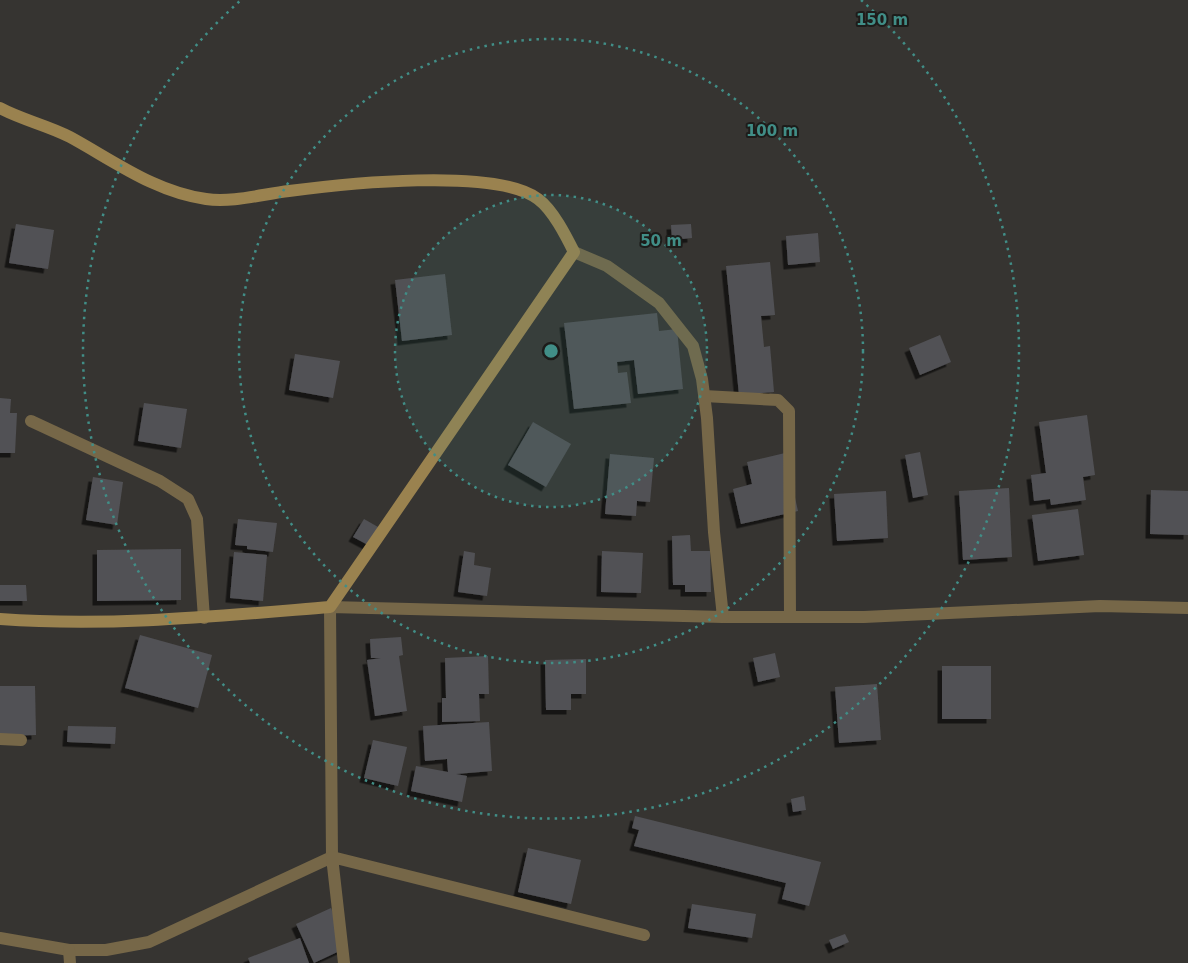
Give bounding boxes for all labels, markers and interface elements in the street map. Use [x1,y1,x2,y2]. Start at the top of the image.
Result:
text: 150 m [856,11,908,29]
text: 100 m [746,122,798,140]
text: 50 m [640,232,682,250]
centre of rings [542,342,560,360]

